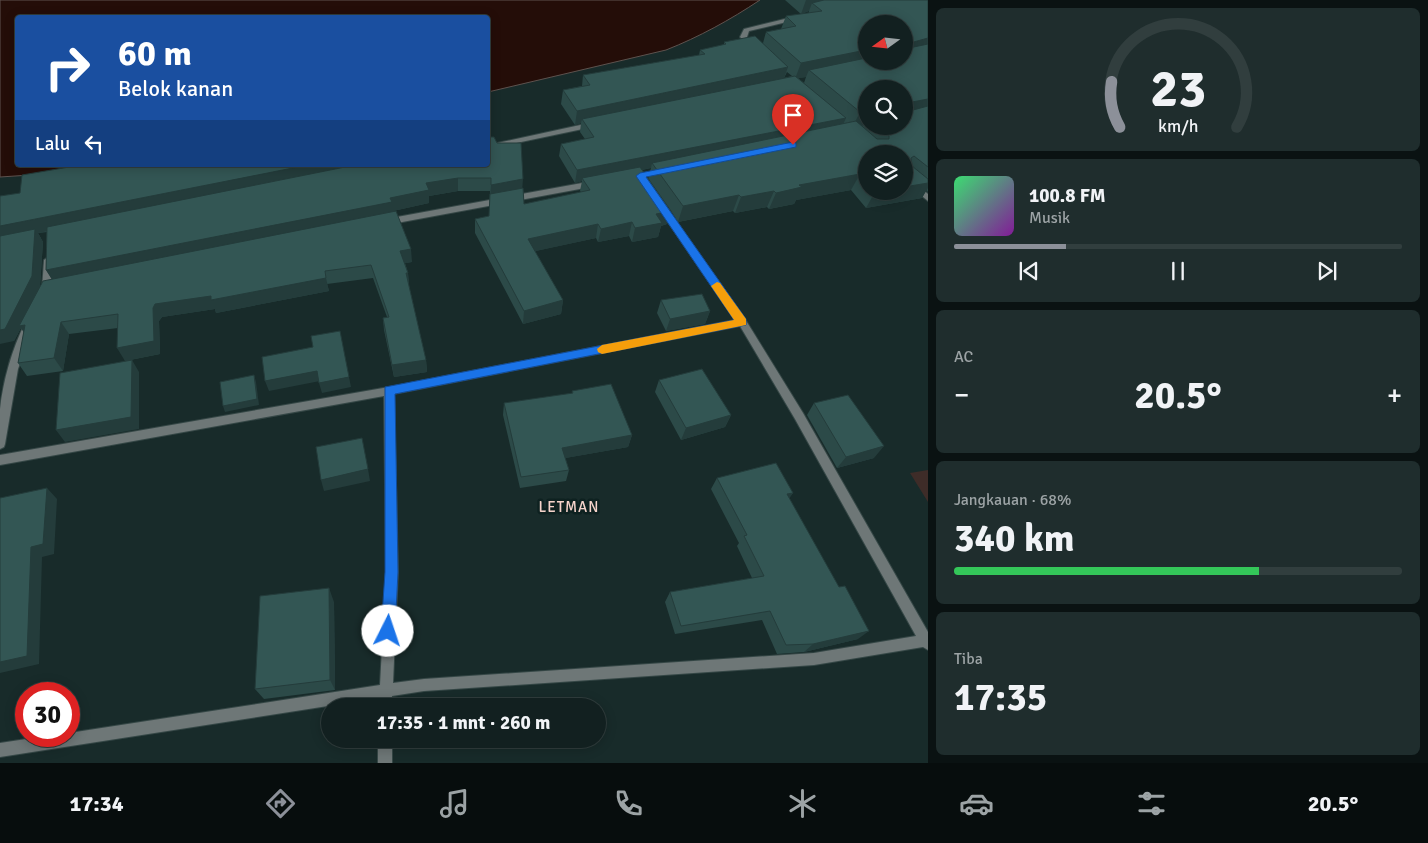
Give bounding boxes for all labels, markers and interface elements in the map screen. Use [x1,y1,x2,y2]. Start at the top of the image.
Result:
north arrow [858,15,912,70]
map controls [858,15,913,200]
text: 60 m [118,32,192,75]
icon: right [35,35,100,100]
text: 23 [1150,57,1206,121]
text: Belok kanan [118,75,233,102]
button: search [858,80,913,135]
pin [772,94,814,145]
icon: arrive [779,101,807,129]
text: km/h [1158,115,1198,137]
icon: left [80,130,108,158]
text: Lalu [35,132,70,156]
button: layers [858,145,913,200]
text: 100.8 FM [1029,184,1106,208]
text: Musik [1029,208,1070,228]
icon: previous [1015,257,1043,285]
icon: pause [1164,257,1192,285]
icon: next [1313,257,1341,285]
text: AC [954,347,973,367]
text: 20.5° [1134,372,1222,419]
text: − [954,378,969,412]
text: + [1387,378,1402,412]
text: Jangkauan · 68% [954,490,1071,510]
district label: LETMAN [539,498,599,516]
text: 340 km [954,515,1075,562]
position arrow [361,604,413,656]
text: Tiba [954,649,983,669]
text: 17:35 [954,674,1047,721]
speed limit sign: 30 [15,682,80,747]
text: 17:35 · 1 mnt · 260 m [377,711,550,735]
icon: directions [263,786,298,821]
icon: music [437,786,472,821]
icon: phone [611,786,646,821]
icon: climate [785,786,820,821]
icon: car [959,786,994,821]
icon: filters [1134,786,1169,821]
text: 17:34 [70,790,124,817]
text: 20.5° [1308,790,1358,817]

